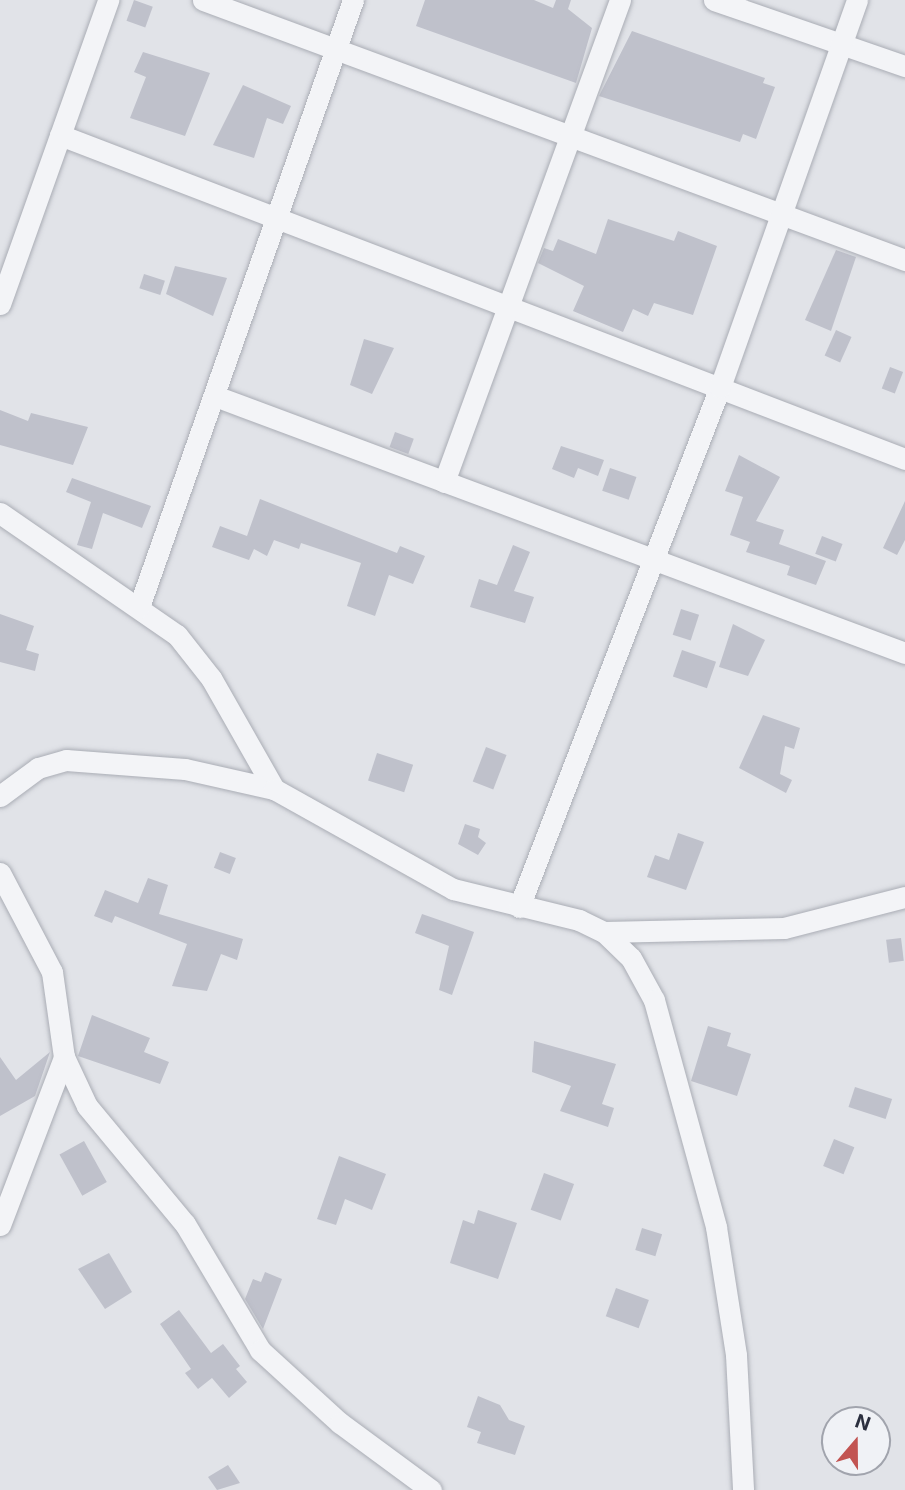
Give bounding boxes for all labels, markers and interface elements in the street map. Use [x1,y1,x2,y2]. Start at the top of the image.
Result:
north arrow [821,1406,891,1476]
text: N [852,1409,873,1436]

